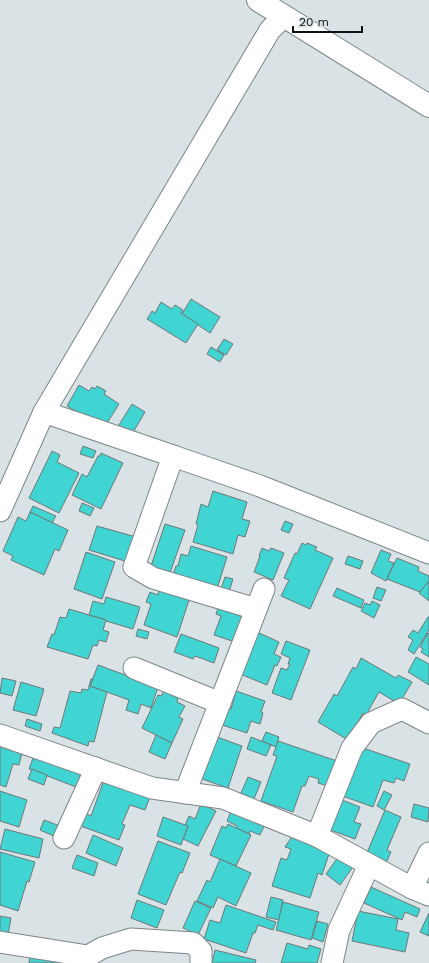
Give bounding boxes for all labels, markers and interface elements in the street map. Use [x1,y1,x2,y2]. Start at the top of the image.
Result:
scale bar [293,8,362,34]
text: 20 m [299,15,329,29]

